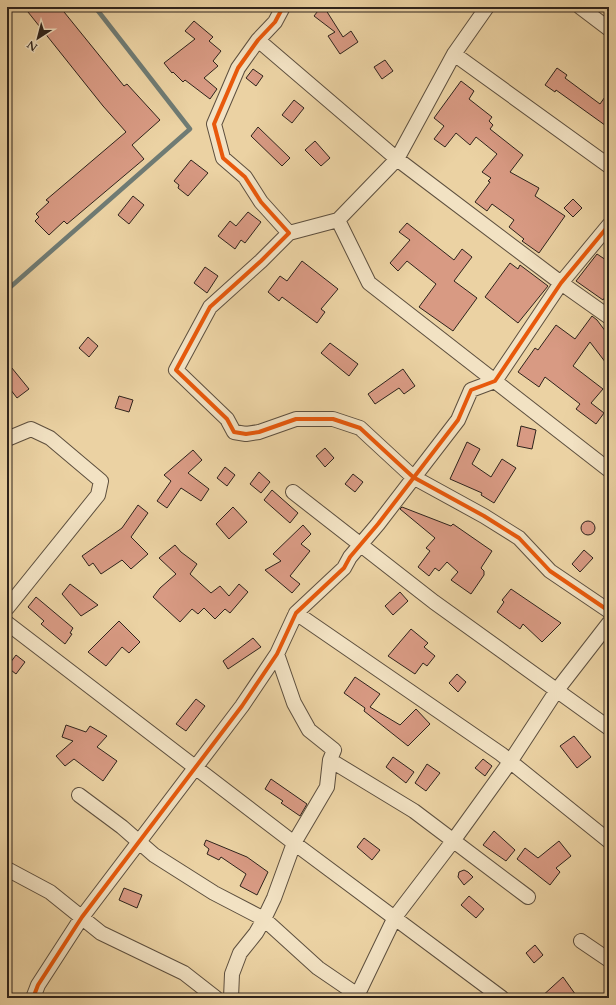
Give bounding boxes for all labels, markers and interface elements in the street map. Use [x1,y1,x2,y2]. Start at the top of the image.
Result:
north arrow [18,18,58,58]
text: N [24,37,41,55]

